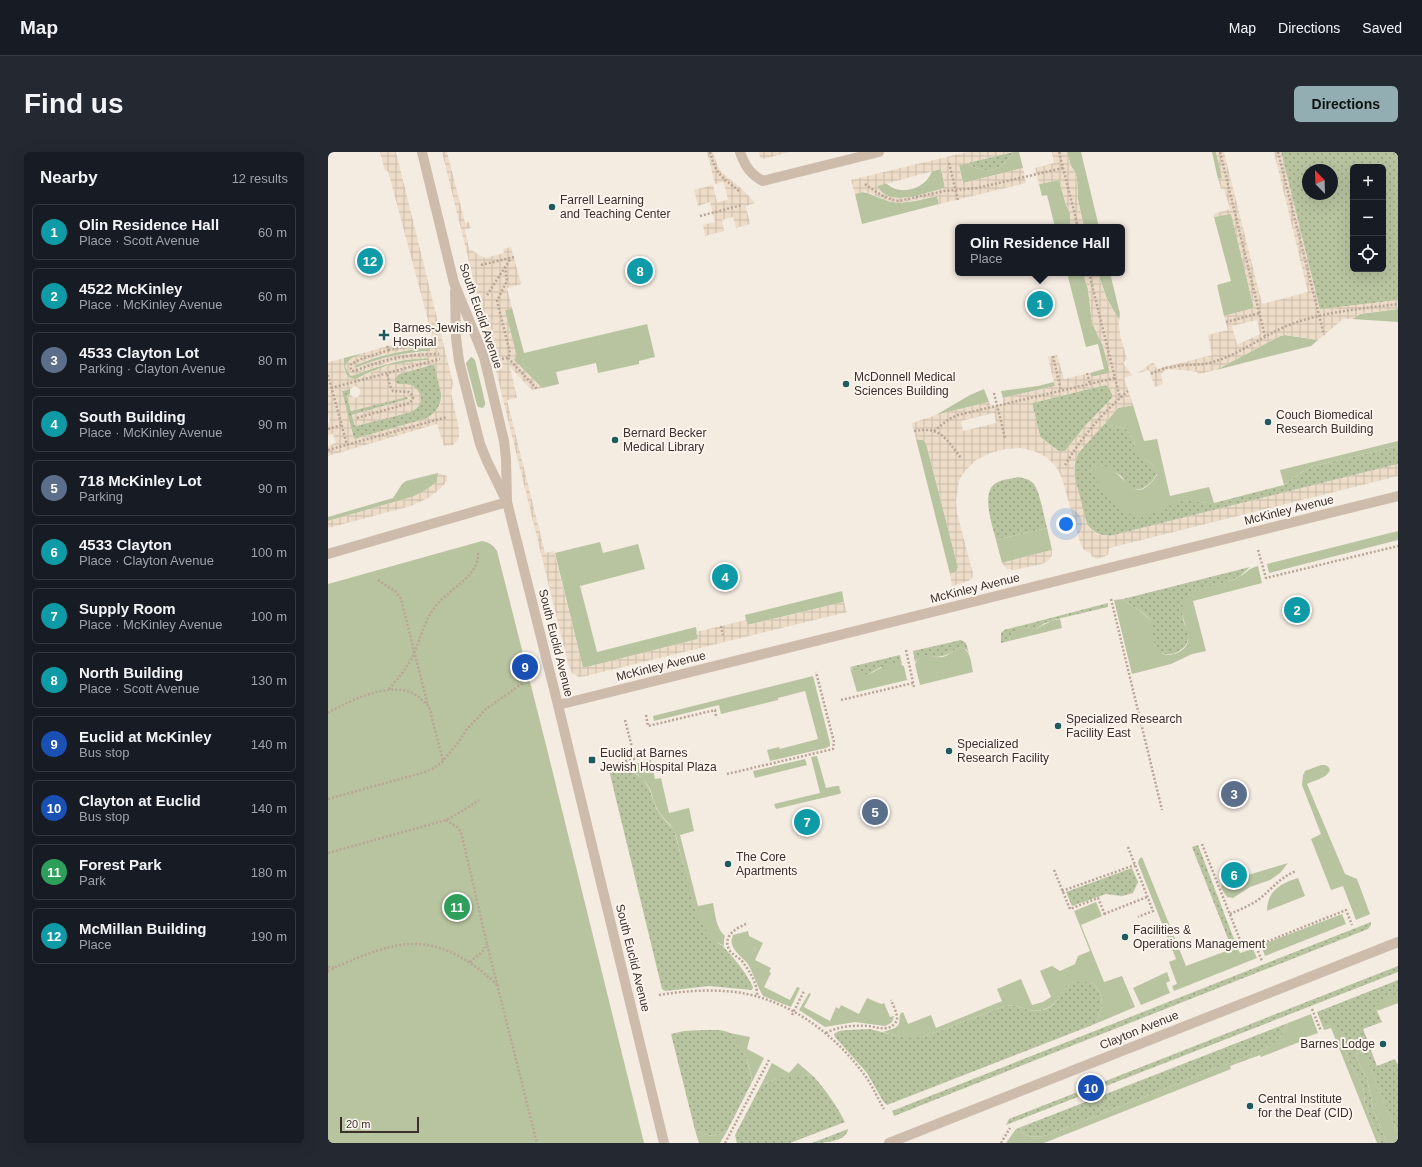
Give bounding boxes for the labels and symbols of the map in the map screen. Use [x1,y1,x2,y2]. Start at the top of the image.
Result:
north arrow [1302,164,1338,200]
place label: Farrell Learning and Teaching Center [560,193,671,221]
marker: Farrell Learning and Teaching Center [547,202,557,212]
pin: 12 [357,246,383,276]
pin: 8 [627,256,653,286]
street label: South Euclid Avenue [456,261,506,371]
pin: 1 [1027,289,1053,319]
place label: Barnes-Jewish Hospital [393,321,472,349]
marker: Barnes-Jewish Hospital [378,329,390,341]
place label: McDonnell Medical Sciences Building [854,370,955,398]
marker: McDonnell Medical Sciences Building [841,379,851,389]
place label: Couch Biomedical Research Building [1276,408,1373,436]
marker: Couch Biomedical Research Building [1263,417,1273,427]
place label: Bernard Becker Medical Library [623,426,706,454]
marker: Bernard Becker Medical Library [610,435,620,445]
street label: McKinley Avenue [1243,492,1336,528]
your location [1056,514,1076,534]
pin: 4 [712,562,738,592]
street label: McKinley Avenue [929,570,1022,606]
street label: South Euclid Avenue [536,588,576,699]
pin: 2 [1284,595,1310,625]
street label: McKinley Avenue [615,648,708,684]
pin: 9 [512,652,538,682]
place label: Specialized Research Facility East [1066,712,1182,740]
marker: Specialized Research Facility East [1053,721,1063,731]
place label: Specialized Research Facility [957,737,1049,765]
place label: Euclid at Barnes Jewish Hospital Plaza [600,746,717,774]
marker: Specialized Research Facility [944,746,954,756]
marker: Euclid at Barnes Jewish Hospital Plaza [587,755,597,765]
pin: 3 [1221,779,1247,809]
pin: 5 [862,797,888,827]
pin: 7 [794,807,820,837]
place label: The Core Apartments [736,850,797,878]
marker: The Core Apartments [723,859,733,869]
pin: 6 [1221,860,1247,890]
pin: 11 [444,892,470,922]
street label: South Euclid Avenue [613,903,653,1014]
place label: Facilities & Operations Management [1133,923,1266,951]
marker: Facilities & Operations Management [1120,932,1130,942]
street label: Clayton Avenue [1098,1008,1181,1052]
place label: Barnes Lodge [1300,1037,1375,1051]
marker: Barnes Lodge [1378,1039,1388,1049]
pin: 10 [1078,1073,1104,1103]
place label: Central Institute for the Deaf (CID) [1258,1092,1353,1120]
marker: Central Institute for the Deaf (CID) [1245,1101,1255,1111]
scale bar [340,1115,419,1134]

